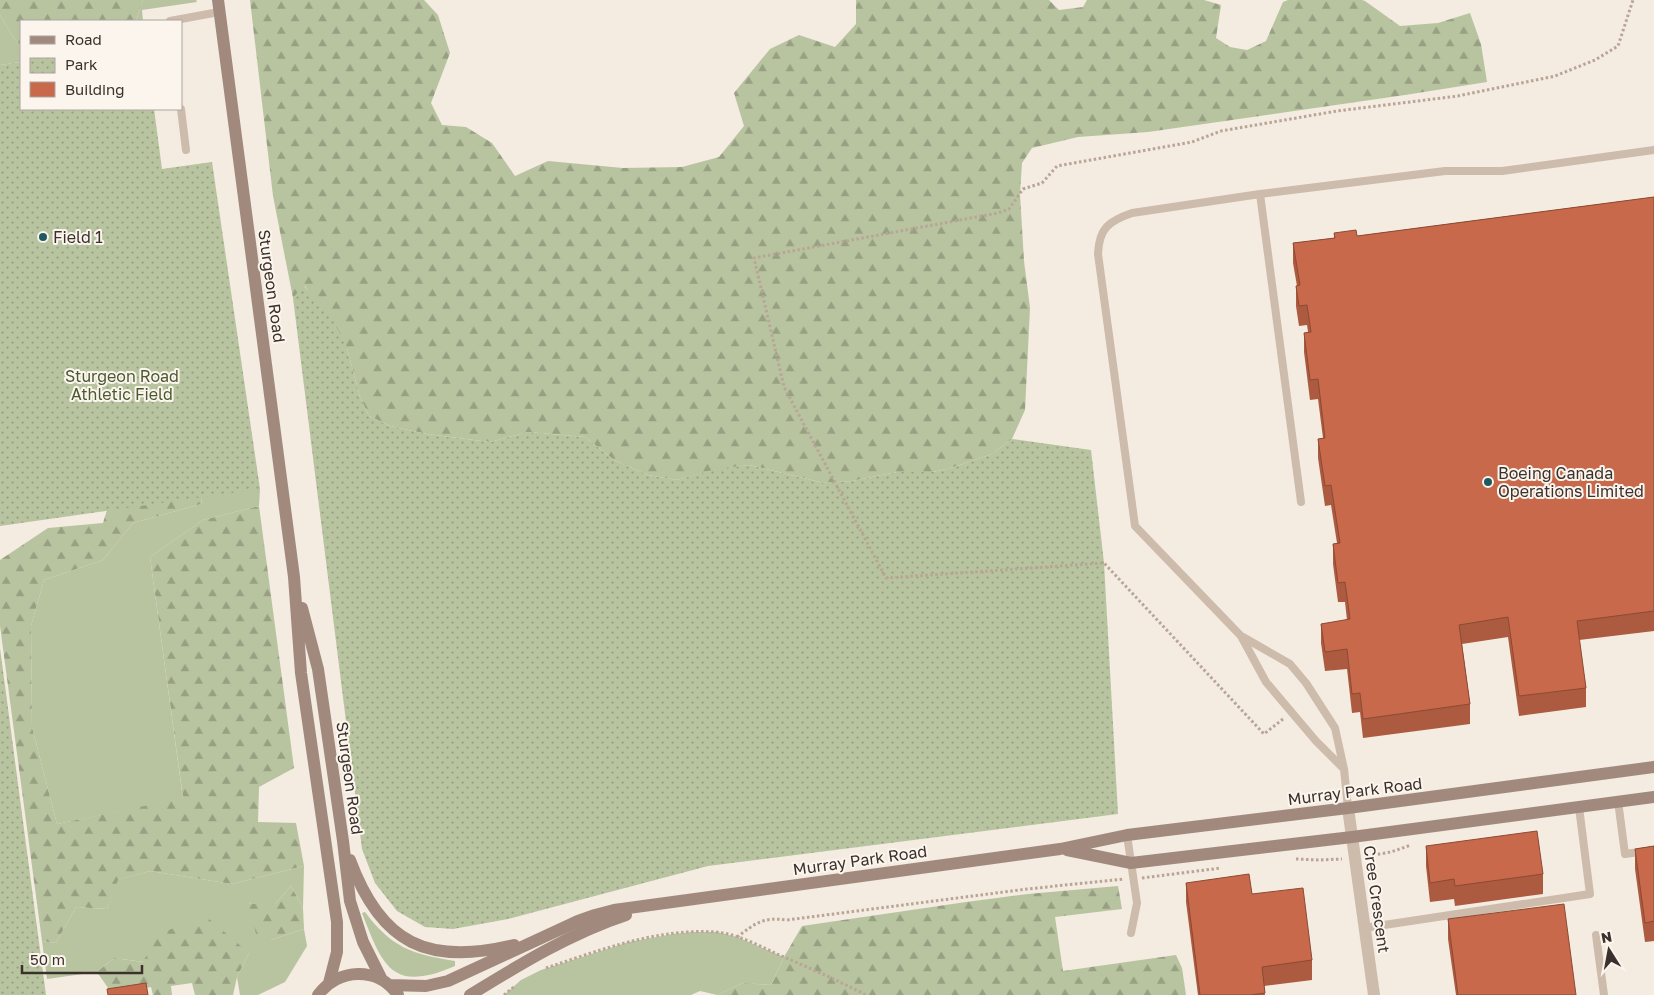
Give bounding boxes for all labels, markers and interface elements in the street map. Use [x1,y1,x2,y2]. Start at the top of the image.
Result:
legend [20,20,182,110]
text: Road [65,30,102,48]
text: Park [65,55,98,73]
text: Building [65,80,125,98]
place label: Field 1 [53,227,103,247]
street label: Sturgeon Road [254,228,290,344]
marker: Field 1 [37,231,49,243]
park label: Sturgeon Road Athletic Field [65,366,179,404]
place label: Boeing Canada Operations Limited [1498,463,1644,501]
marker: Boeing Canada Operations Limited [1482,476,1494,488]
street label: Sturgeon Road [332,720,368,836]
street label: Murray Park Road [1287,773,1423,809]
street label: Murray Park Road [792,841,928,879]
street label: Cree Crescent [1360,844,1394,954]
north arrow [1584,925,1634,975]
text: N [1600,927,1613,946]
scale bar [22,942,142,974]
text: 50 m [30,950,65,968]

